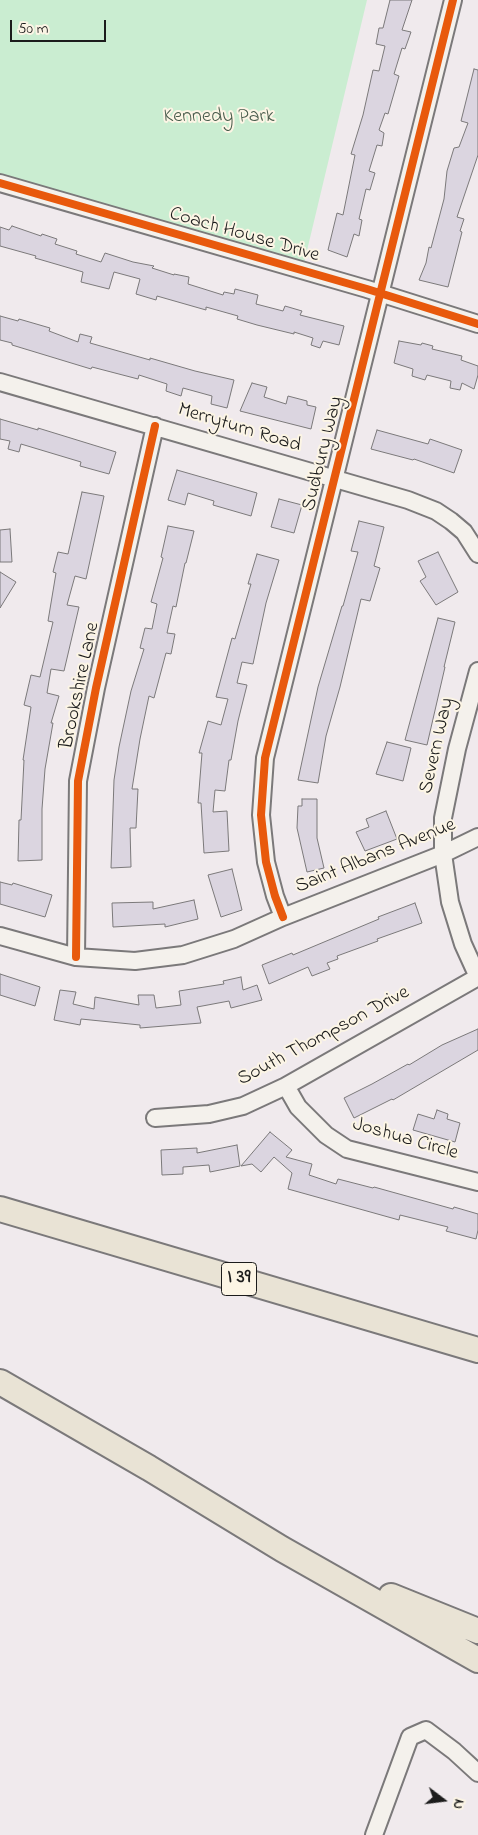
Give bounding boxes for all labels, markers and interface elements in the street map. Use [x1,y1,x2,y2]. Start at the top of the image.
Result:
scale bar [12,10,109,42]
text: 50 m [18,18,48,40]
park label: Kennedy Park [164,106,274,130]
street label: Coach House Drive [166,203,322,269]
street label: Sudbury Way [298,394,350,514]
street label: Merryturn Road [175,399,303,459]
street label: Brookshire Lane [56,620,106,752]
street label: Severn Way [415,696,461,796]
street label: Saint Albans Avenue [292,814,460,900]
street label: South Thompson Drive [234,982,414,1092]
street label: Joshua Circle [349,1113,461,1167]
road number: I 39 [222,1262,256,1296]
north arrow [418,1775,468,1825]
text: N [447,1797,469,1811]

